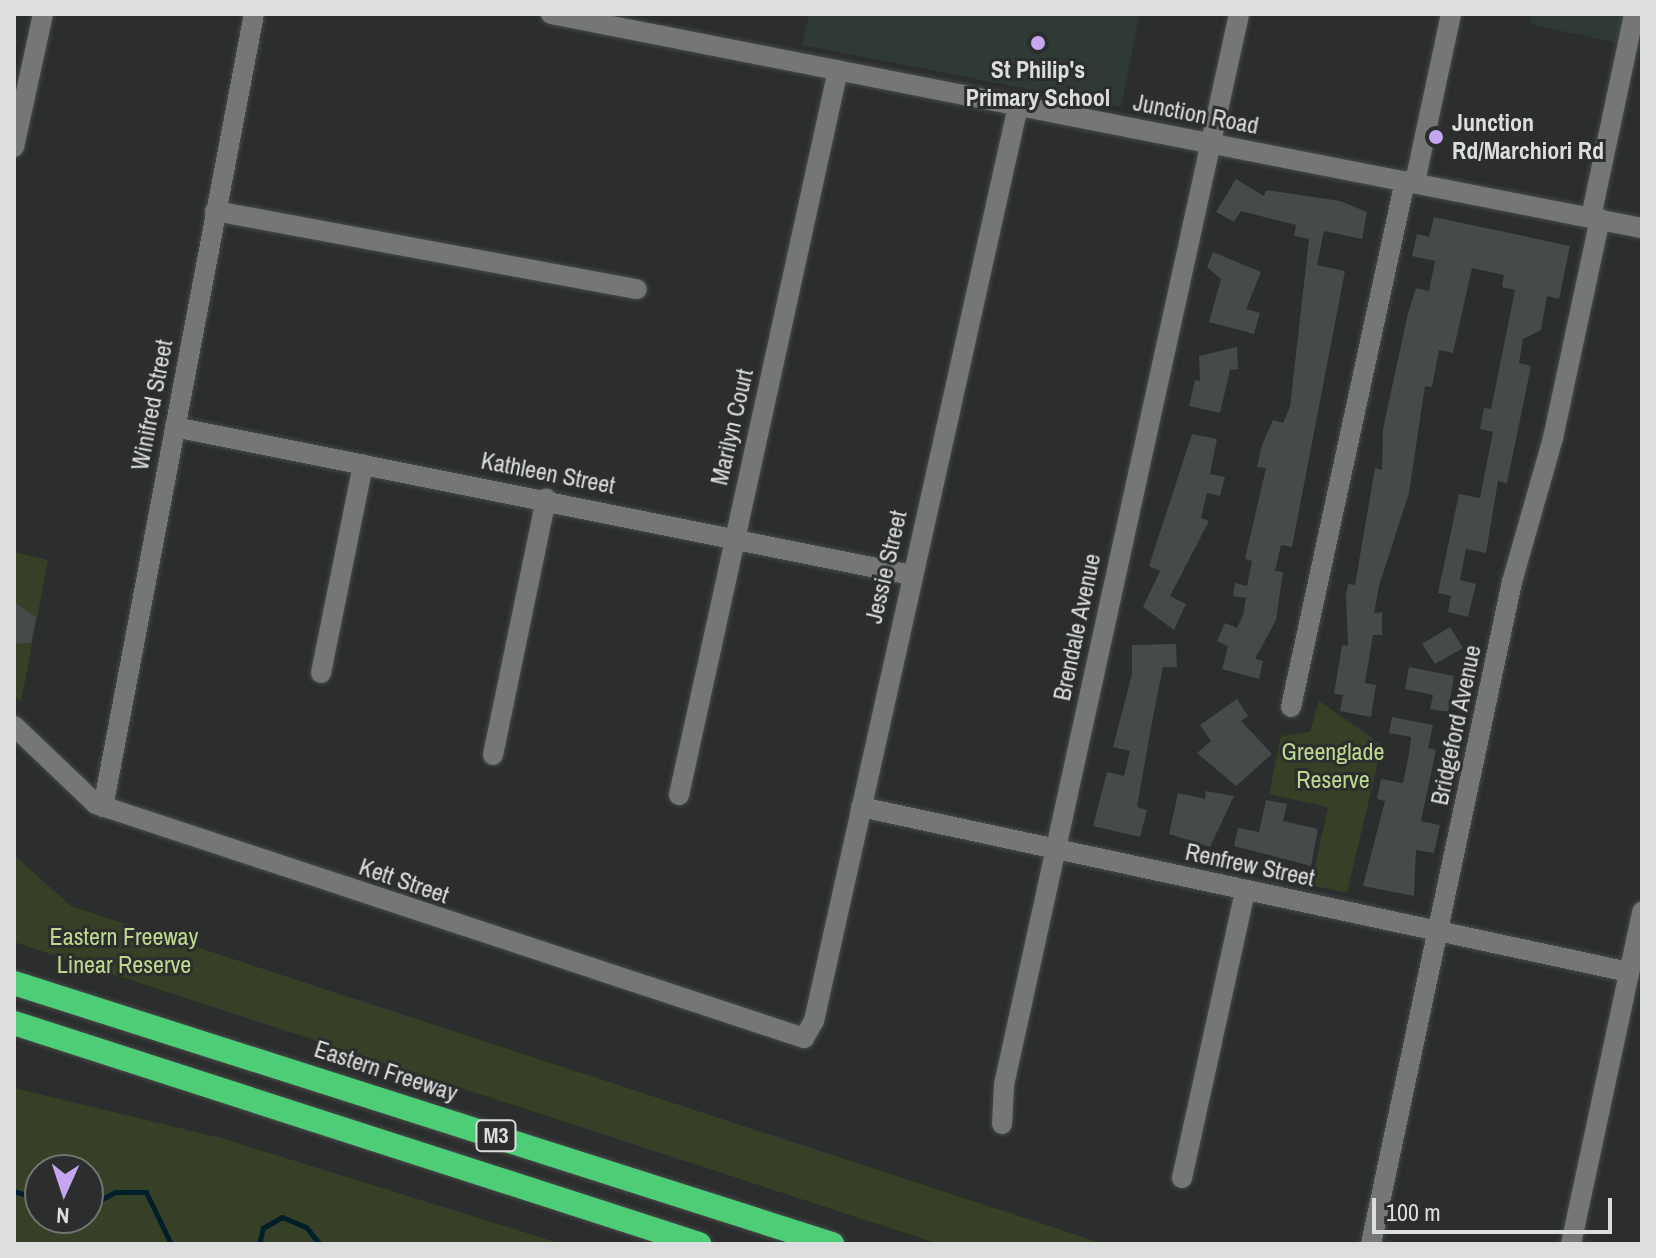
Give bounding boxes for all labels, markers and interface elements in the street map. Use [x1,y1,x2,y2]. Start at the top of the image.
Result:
marker: St Philip's Primary School [1029,34,1047,52]
place label: St Philip's Primary School [966,56,1110,112]
street label: Junction Road [1131,88,1261,140]
place label: Junction Rd/Marchiori Rd [1452,109,1604,165]
marker: Junction Rd/Marchiori Rd [1427,128,1445,146]
street label: Winifred Street [125,337,179,473]
street label: Marilyn Court [705,366,759,488]
street label: Kathleen Street [479,446,617,500]
street label: Jessie Street [859,508,913,626]
street label: Brendale Avenue [1047,550,1107,704]
street label: Bridgeford Avenue [1425,642,1487,808]
park label: Greenglade Reserve [1282,738,1384,794]
street label: Renfrew Street [1183,837,1317,893]
street label: Kett Street [355,852,453,910]
park label: Eastern Freeway Linear Reserve [50,923,198,979]
street label: Eastern Freeway [311,1034,461,1108]
road number: M3 [474,1118,518,1154]
north arrow [24,1154,104,1234]
scale bar [1376,1182,1616,1232]
text: 100 m [1386,1196,1441,1228]
text: N [56,1201,70,1231]

